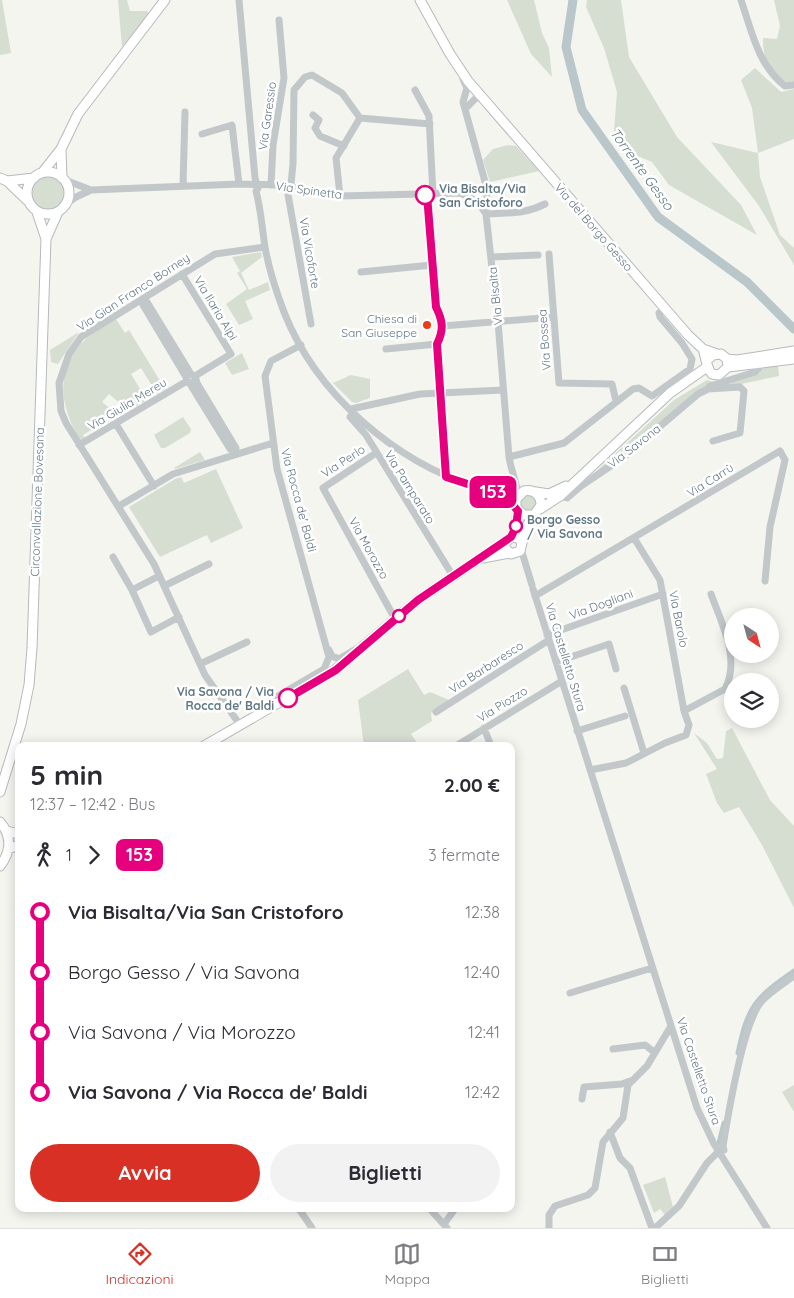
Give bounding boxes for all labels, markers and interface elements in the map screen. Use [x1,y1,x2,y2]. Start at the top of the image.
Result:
street label: Via Garessio [255,81,279,151]
water label: Torrente Gesso [606,124,678,214]
street label: Via Spinetta [275,178,343,202]
street label: Via del Borgo Gesso [552,180,636,274]
place label: Via Bisalta/Via San Cristoforo [439,181,526,210]
marker: Via Bisalta/Via San Cristoforo [415,185,435,205]
street label: Via Vicoforte [296,216,324,290]
street label: Via Gian Franco Borney [74,250,192,334]
street label: Via Bisalta [484,266,506,326]
street label: Via Ilaria Alpi [191,273,241,343]
street label: Via Bossea [534,309,554,371]
place label: Chiesa di San Giuseppe [341,311,417,340]
marker: Chiesa di San Giuseppe [421,319,433,331]
street label: Via Giulia Mereu [85,375,169,433]
street label: Via Savona [605,421,663,471]
street label: Circonvallazione Bovesana [27,427,47,577]
street label: Via Perlo [318,441,368,481]
street label: Via Rocca de' Baldi [278,447,320,553]
street label: Via Pamparato [381,447,439,527]
street label: Via Carrù [684,460,736,500]
line badge: 153 [464,476,522,508]
text: 153 [479,480,507,503]
place label: Borgo Gesso / Via Savona [527,512,602,541]
street label: Via Morozzo [346,514,392,582]
marker: Borgo Gesso / Via Savona [509,519,523,533]
street label: Via Dogliani [567,586,635,622]
street label: Via Barolo [666,589,692,649]
street label: Via Castelletto Stura [542,601,590,713]
north arrow [724,608,779,662]
map controls [724,608,779,728]
unlabelled marker [392,609,406,623]
street label: Via Barbaresco [446,637,526,697]
button: layers [724,673,779,728]
street label: Via Piozzo [474,683,530,725]
place label: Via Savona / Via Rocca de' Baldi [177,684,274,713]
marker: Via Savona / Via Rocca de' Baldi [278,688,298,708]
text: 5 min [30,757,103,792]
text: 2.00 € [444,773,500,797]
text: 12:37 – 12:42 · Bus [30,794,155,814]
icon: walk [30,841,58,869]
icon: forward [80,841,108,869]
text: 153 [126,843,153,866]
text: 1 [66,845,72,865]
text: 3 fermate [428,845,500,865]
text: Via Bisalta/Via San Cristoforo [68,900,344,924]
text: 12:38 [465,902,500,922]
text: Borgo Gesso / Via Savona [68,960,300,984]
text: 12:40 [464,962,500,982]
street label: Via Castelletto Stura [674,1015,724,1127]
text: Via Savona / Via Morozzo [68,1020,296,1044]
text: 12:41 [468,1022,500,1042]
text: Via Savona / Via Rocca de' Baldi [68,1080,367,1104]
text: 12:42 [465,1082,500,1102]
button: Avvia [30,1144,260,1202]
button: Biglietti [270,1144,500,1202]
tab: Indicazioni [105,1240,174,1288]
tab: Mappa [385,1240,430,1288]
tab: Biglietti [641,1240,689,1288]

